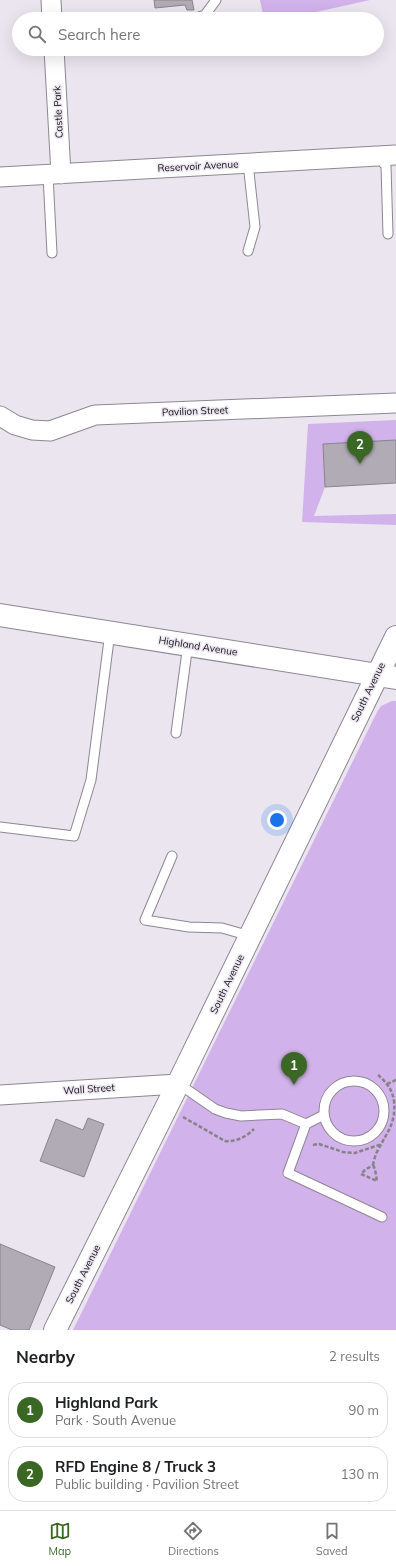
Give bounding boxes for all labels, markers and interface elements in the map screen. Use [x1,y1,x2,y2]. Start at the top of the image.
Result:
search box [12,12,384,56]
icon: search [26,23,48,45]
text: Search here [58,25,140,44]
street label: Castle Park [50,85,66,139]
street label: Reservoir Avenue [157,157,239,175]
street label: Pavilion Street [162,403,229,419]
pin: 2 [347,431,373,464]
street label: Highland Avenue [158,633,238,659]
street label: South Avenue [348,660,388,724]
your location [267,810,287,830]
street label: South Avenue [207,952,247,1016]
pin: 1 [281,1052,307,1085]
street label: Wall Street [63,1081,116,1097]
street label: South Avenue [63,1242,103,1306]
text: Nearby [16,1346,75,1367]
text: 2 results [329,1348,380,1364]
text: Highland Park [55,1393,158,1412]
text: 1 [26,1402,34,1418]
text: 90 m [349,1402,379,1418]
text: Park · South Avenue [55,1412,176,1428]
text: RFD Engine 8 / Truck 3 [55,1457,216,1476]
text: 2 [26,1466,34,1482]
text: 130 m [341,1466,379,1482]
text: Public building · Pavilion Street [55,1476,239,1492]
tab: Map [48,1520,71,1558]
tab: Directions [168,1520,219,1558]
tab: Saved [316,1520,348,1558]

